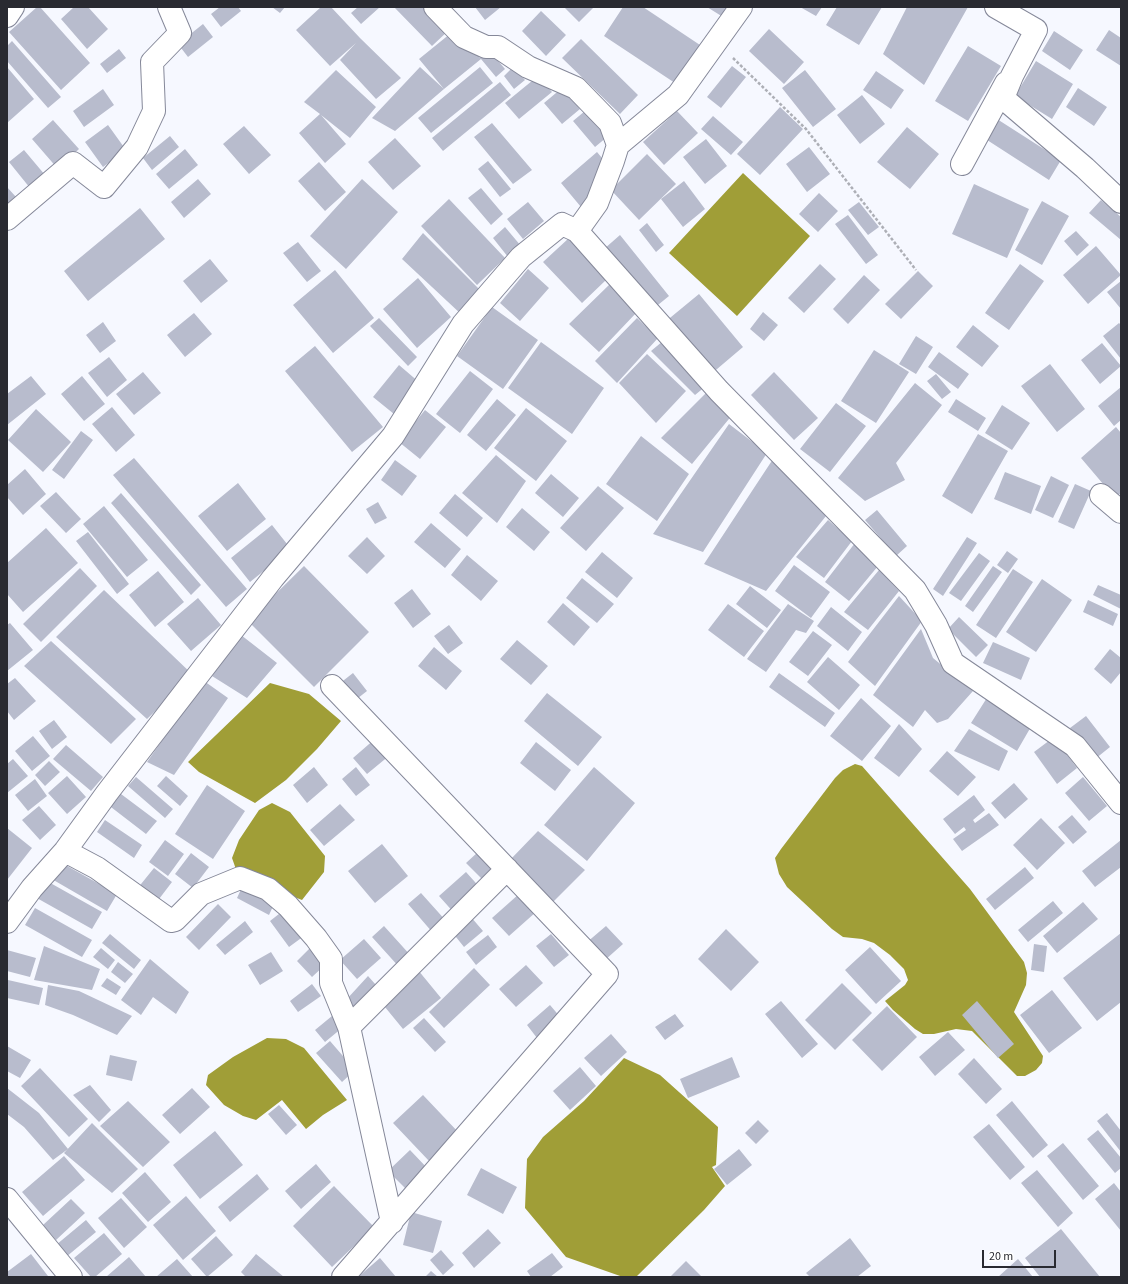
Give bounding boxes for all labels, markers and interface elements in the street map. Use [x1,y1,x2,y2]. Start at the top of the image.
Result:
scale bar [984,1242,1058,1268]
text: 20 m [989,1248,1013,1265]

